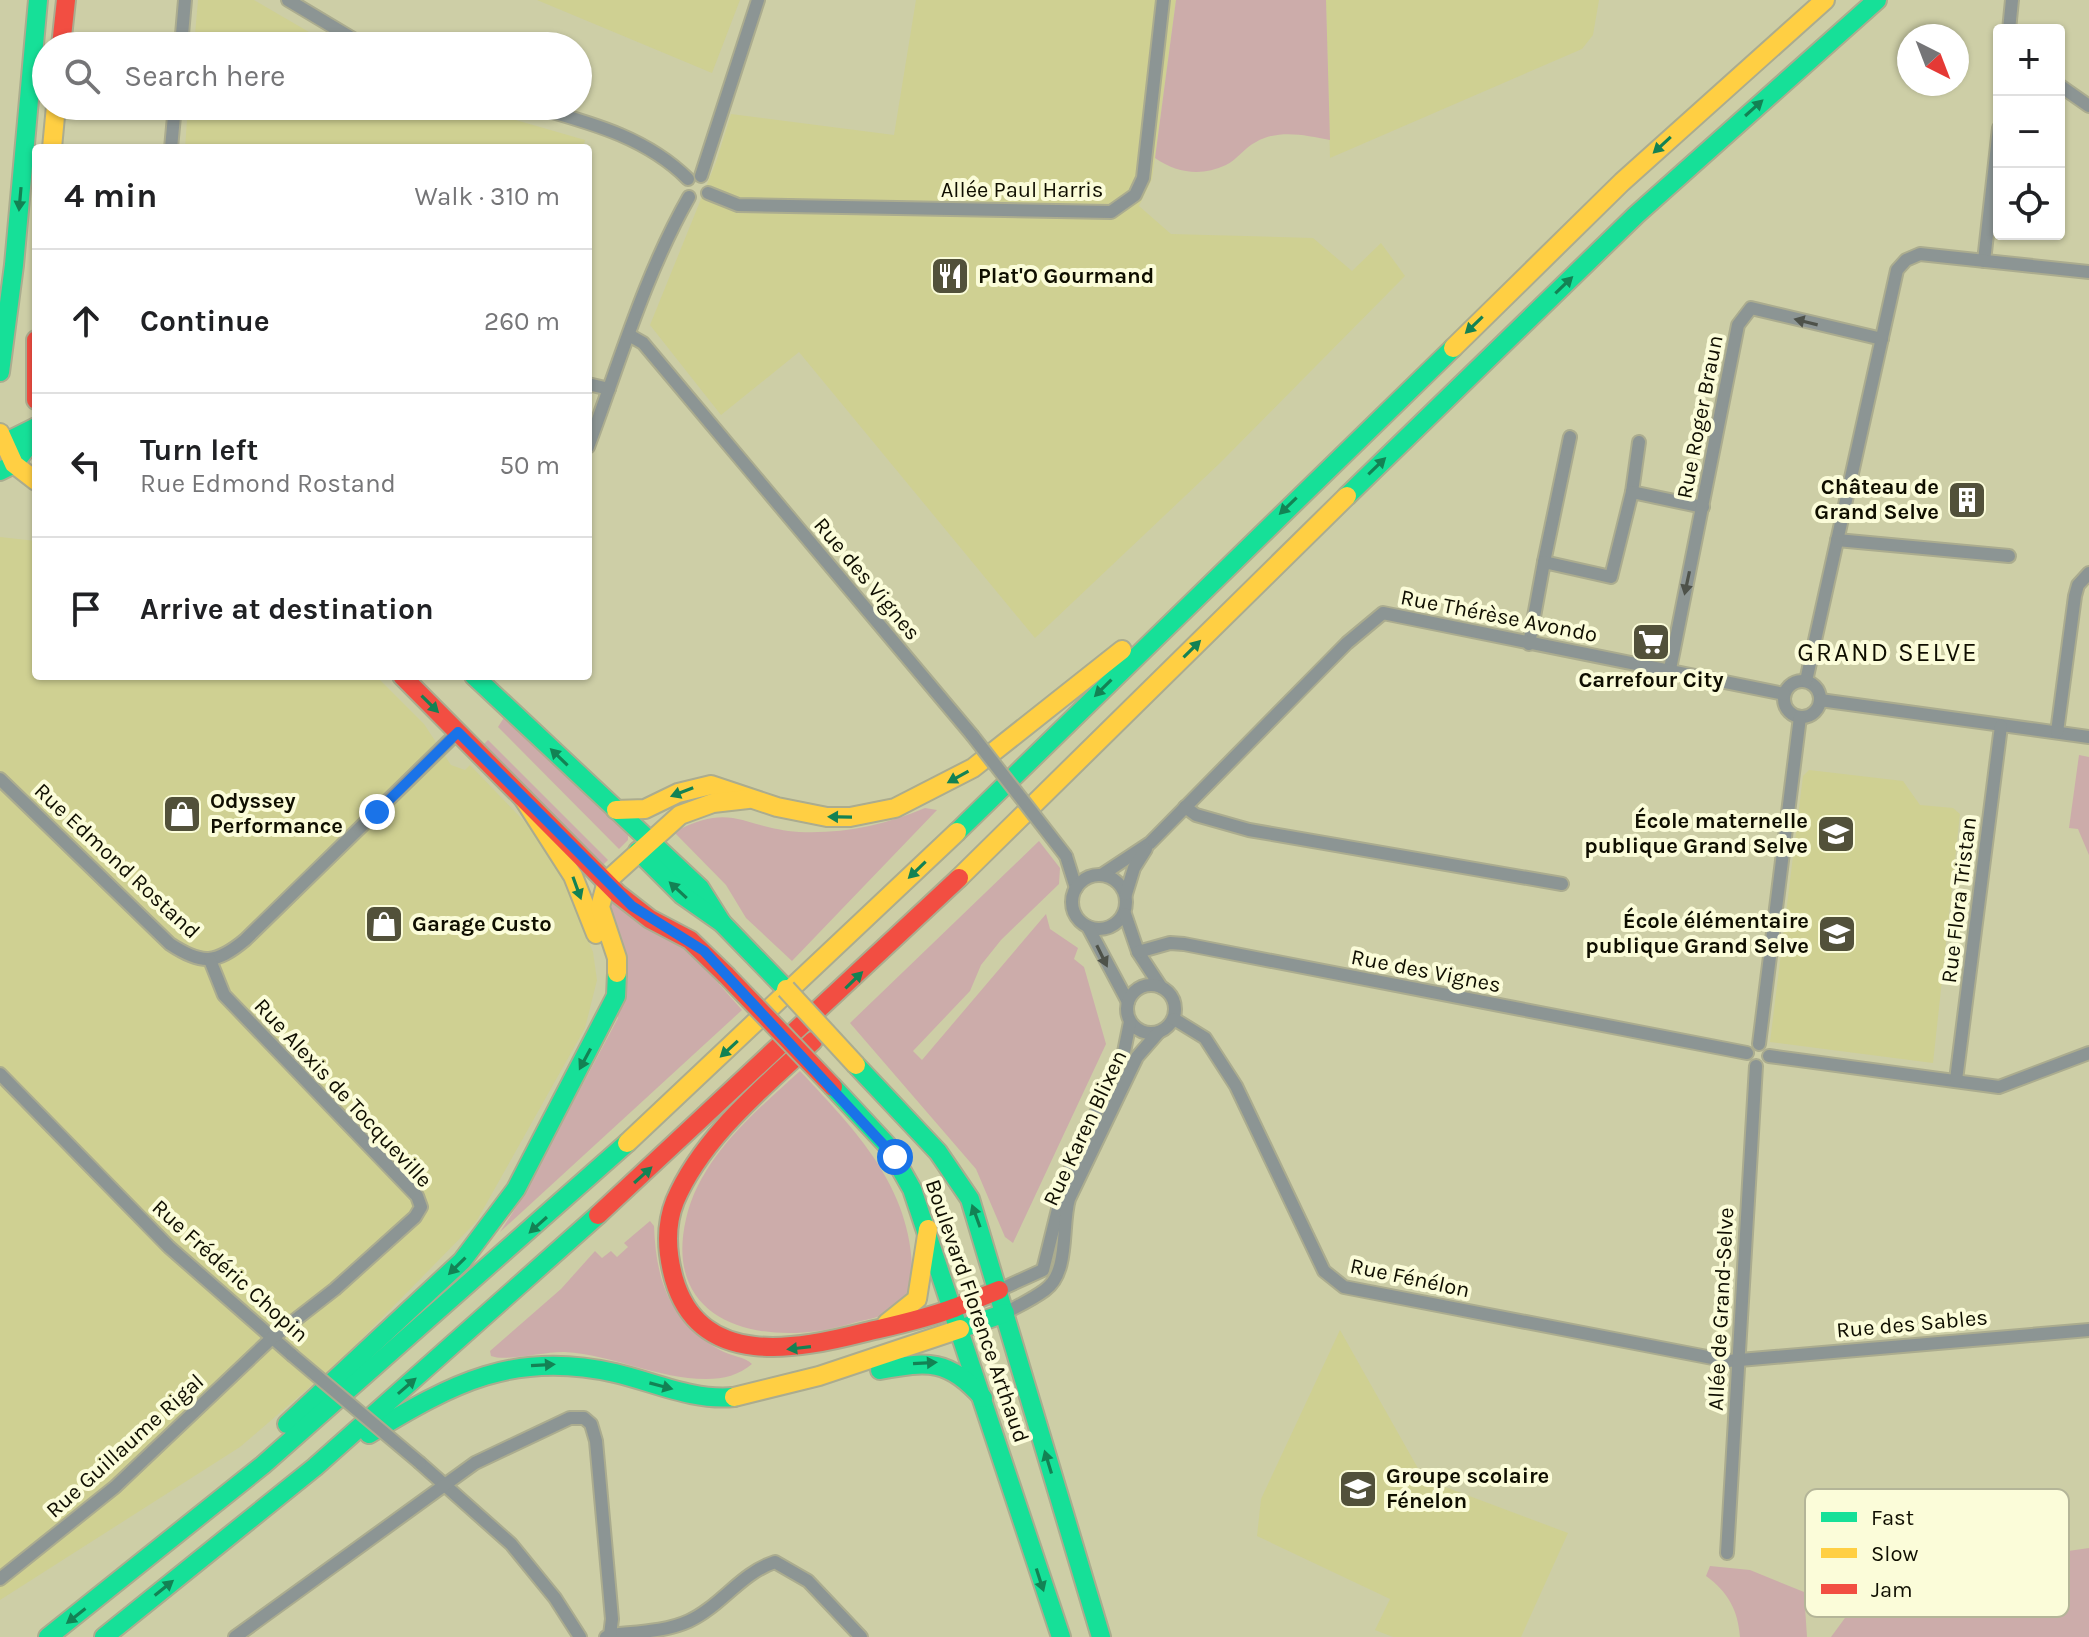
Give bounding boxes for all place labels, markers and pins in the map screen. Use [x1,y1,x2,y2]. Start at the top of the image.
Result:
restaurant icon: Plat'O Gourmand [929,255,971,297]
place label: Plat'O Gourmand [978,263,1154,289]
place label: Château de Grand Selve [1814,474,1939,525]
building icon: Château de Grand Selve [1946,479,1988,521]
supermarket icon: Carrefour City [1630,621,1672,663]
place label: Carrefour City [1578,667,1724,693]
place label: Odyssey Performance [210,788,343,839]
shop icon: Odyssey Performance [161,793,203,835]
place label: École maternelle publique Grand Selve [1584,807,1808,859]
school or university icon: École maternelle publique Grand Selve [1815,813,1857,855]
shop icon: Garage Custo [363,903,405,945]
place label: École élémentaire publique Grand Selve [1585,907,1809,959]
place label: Garage Custo [412,911,552,937]
school or university icon: École élémentaire publique Grand Selve [1816,913,1858,955]
place label: Groupe scolaire Fénelon [1386,1463,1549,1514]
school or university icon: Groupe scolaire Fénelon [1337,1468,1379,1510]

